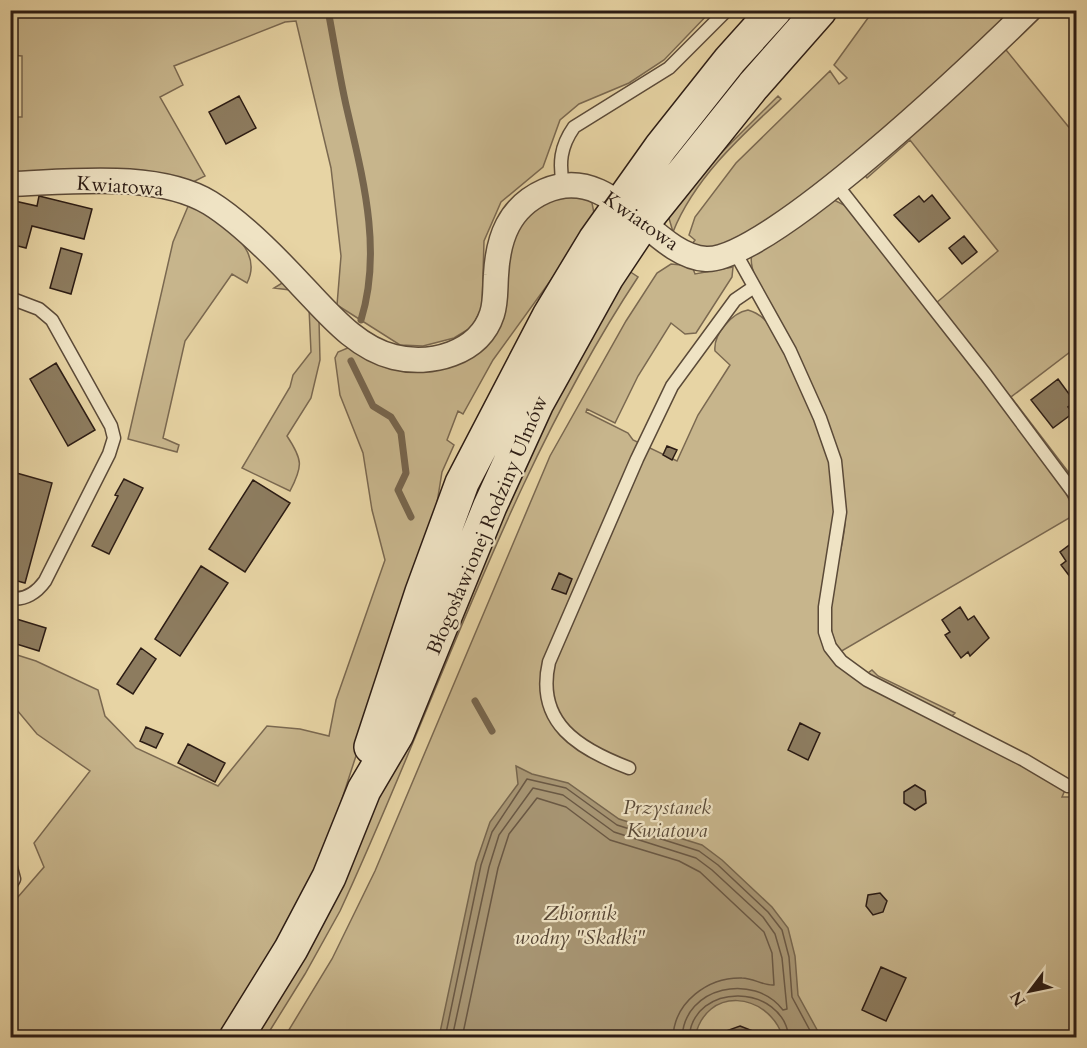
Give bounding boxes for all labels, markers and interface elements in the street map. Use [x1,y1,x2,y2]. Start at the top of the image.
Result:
street label: Kwiatowa [76,169,165,203]
street label: Kwiatowa [598,185,685,257]
street label: Błogosławionej Rodziny Ulmów [420,391,554,659]
park label: Przystanek Kwiatowa [623,794,711,844]
water label: Zbiornik wodny "Skałki" [515,899,646,952]
north arrow [1000,961,1060,1021]
text: N [1005,987,1031,1010]

